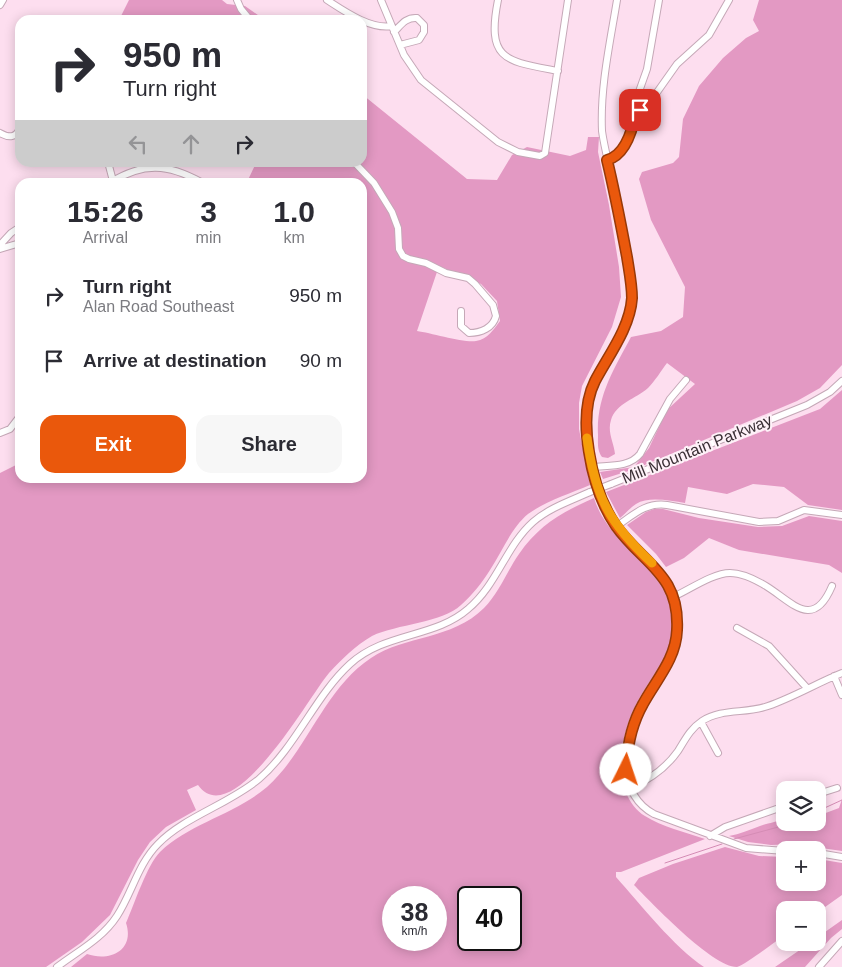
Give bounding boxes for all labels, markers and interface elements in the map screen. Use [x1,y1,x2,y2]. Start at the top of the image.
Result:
icon: right [40,35,105,100]
text: 950 m [123,35,222,74]
text: Turn right [123,76,216,101]
pin [619,89,661,131]
icon: arrive [626,96,654,124]
icon: left [124,130,152,158]
icon: ahead [177,130,205,158]
icon: right [230,130,258,158]
text: 15:26 [67,195,144,228]
text: 3 [200,195,217,228]
text: 1.0 [273,195,315,228]
text: Arrival [83,229,128,246]
text: min [196,229,221,246]
text: km [284,229,305,246]
text: Turn right [83,276,171,297]
icon: right [40,282,68,310]
text: 950 m [289,285,342,306]
text: Alan Road Southeast [83,298,234,315]
icon: arrive [40,347,68,375]
text: Arrive at destination [83,350,267,371]
text: 90 m [300,350,342,371]
street label: Mill Mountain Parkway [620,411,774,487]
button: Exit [40,415,186,473]
button: Share [196,415,342,473]
position arrow [599,743,651,795]
map controls [776,781,826,951]
button: layers [776,781,826,831]
button: + [776,841,826,891]
speed limit sign: 40 [457,886,522,951]
text: 38 [401,898,428,926]
button: − [776,901,826,951]
text: km/h [401,924,428,938]

